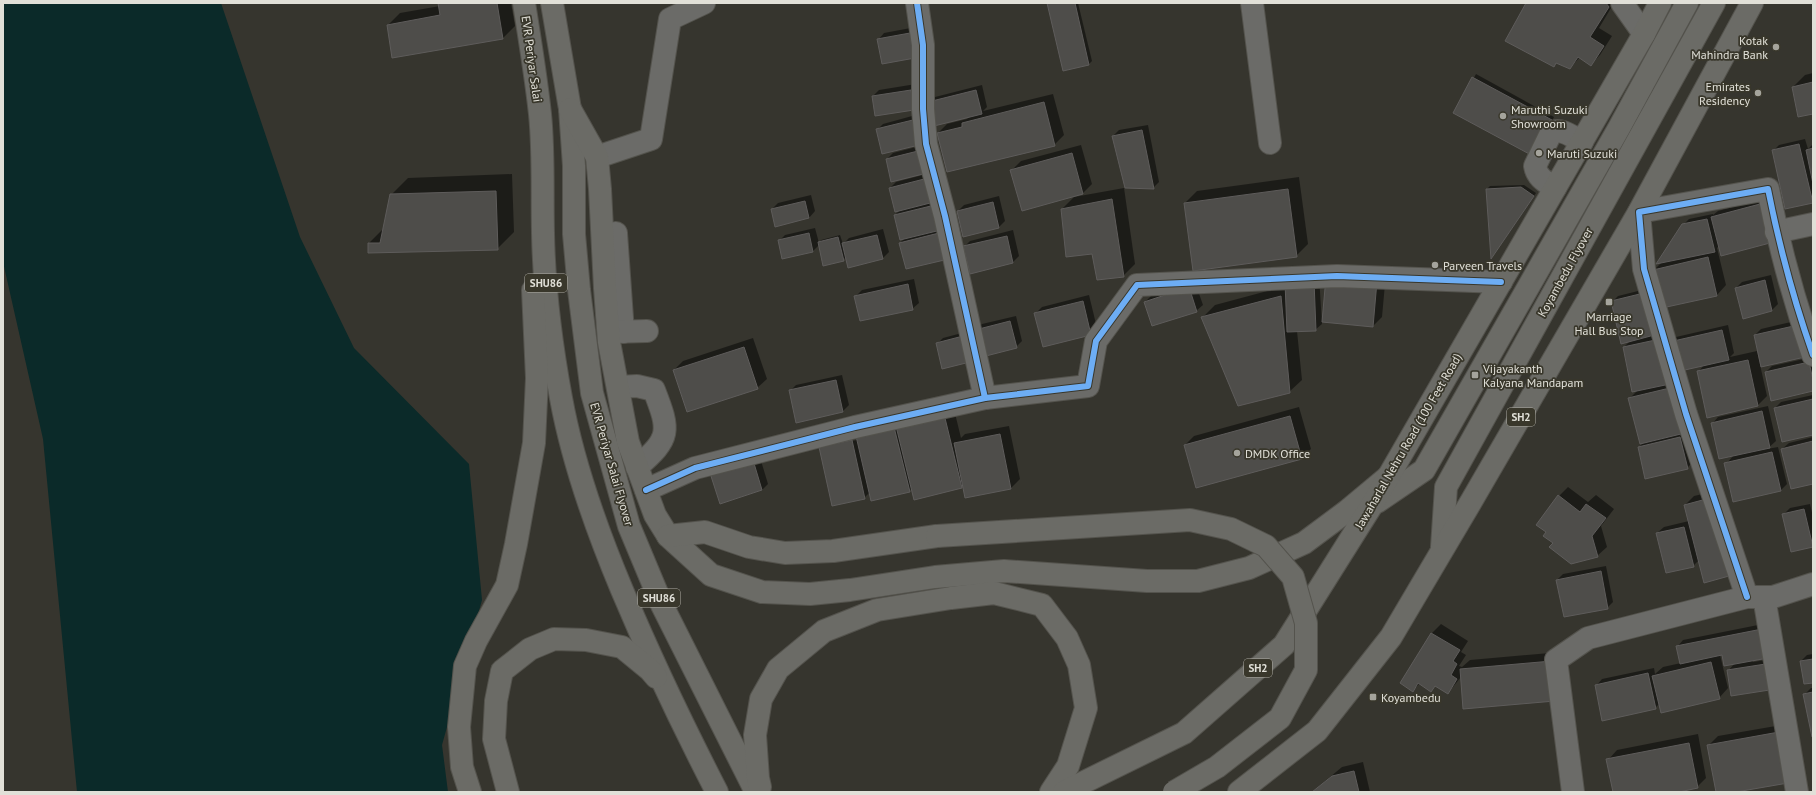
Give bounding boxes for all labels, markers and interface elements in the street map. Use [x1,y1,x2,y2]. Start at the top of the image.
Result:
street label: EVR Periyar Salai [519,15,545,103]
place label: Kotak Mahindra Bank [1691,33,1768,62]
marker: Kotak Mahindra Bank [1771,42,1781,52]
place label: Emirates Residency [1699,79,1750,108]
marker: Emirates Residency [1753,88,1763,98]
place label: Maruthi Suzuki Showroom [1511,102,1588,131]
marker: Maruthi Suzuki Showroom [1498,111,1508,121]
place label: Maruti Suzuki [1547,146,1617,161]
marker: Maruti Suzuki [1534,148,1544,158]
street label: Koyambedu Flyover [1534,224,1596,320]
place label: Parveen Travels [1443,258,1522,273]
marker: Parveen Travels [1430,260,1440,270]
road number: SHU86 [525,274,567,292]
marker: Marriage Hall Bus Stop [1604,297,1614,307]
place label: Marriage Hall Bus Stop [1574,309,1644,338]
street label: Jawaharlal Nehru Road (100 Feet Road) [1351,350,1465,532]
place label: Vijayakanth Kalyana Mandapam [1482,361,1583,390]
marker: Vijayakanth Kalyana Mandapam [1470,370,1480,380]
street label: EVR Periyar Salai Flyover [587,401,637,527]
road number: SH2 [1507,408,1535,426]
place label: DMDK Office [1245,446,1310,461]
marker: DMDK Office [1232,448,1242,458]
road number: SHU86 [638,589,680,607]
road number: SH2 [1244,659,1272,677]
place label: Koyambedu [1381,690,1441,705]
marker: Koyambedu [1368,692,1378,702]

